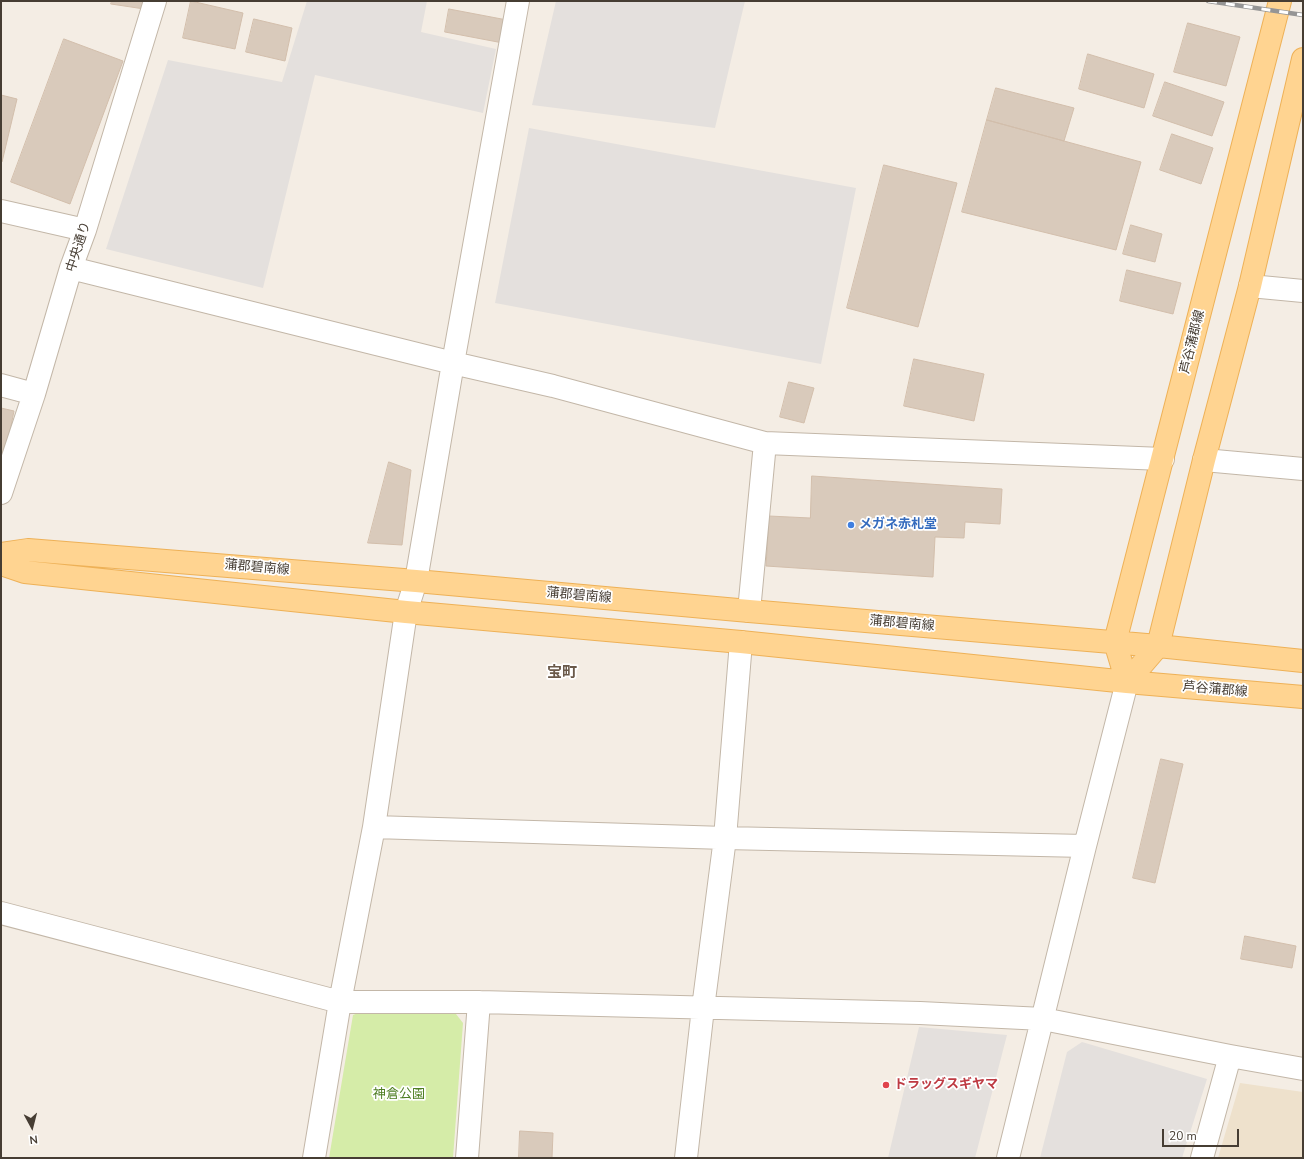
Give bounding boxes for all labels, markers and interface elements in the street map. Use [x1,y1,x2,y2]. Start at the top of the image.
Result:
street label: 中央通り [64,220,94,274]
street label: 芦谷蒲郡線 [1178,309,1208,375]
place label: メガネ赤札堂 [859,517,937,533]
marker: メガネ赤札堂 [846,520,856,530]
street label: 蒲郡碧南線 [224,557,290,579]
street label: 蒲郡碧南線 [546,585,612,607]
street label: 蒲郡碧南線 [869,613,935,635]
district label: 宝町 [547,664,577,682]
street label: 芦谷蒲郡線 [1182,679,1248,701]
place label: ドラッグスギヤマ [894,1077,998,1093]
marker: ドラッグスギヤマ [881,1080,891,1090]
park label: 神倉公園 [373,1087,425,1103]
north arrow [12,1107,52,1147]
scale bar [1164,1121,1241,1147]
text: 20 m [1169,1128,1197,1144]
text: N [29,1131,39,1147]

